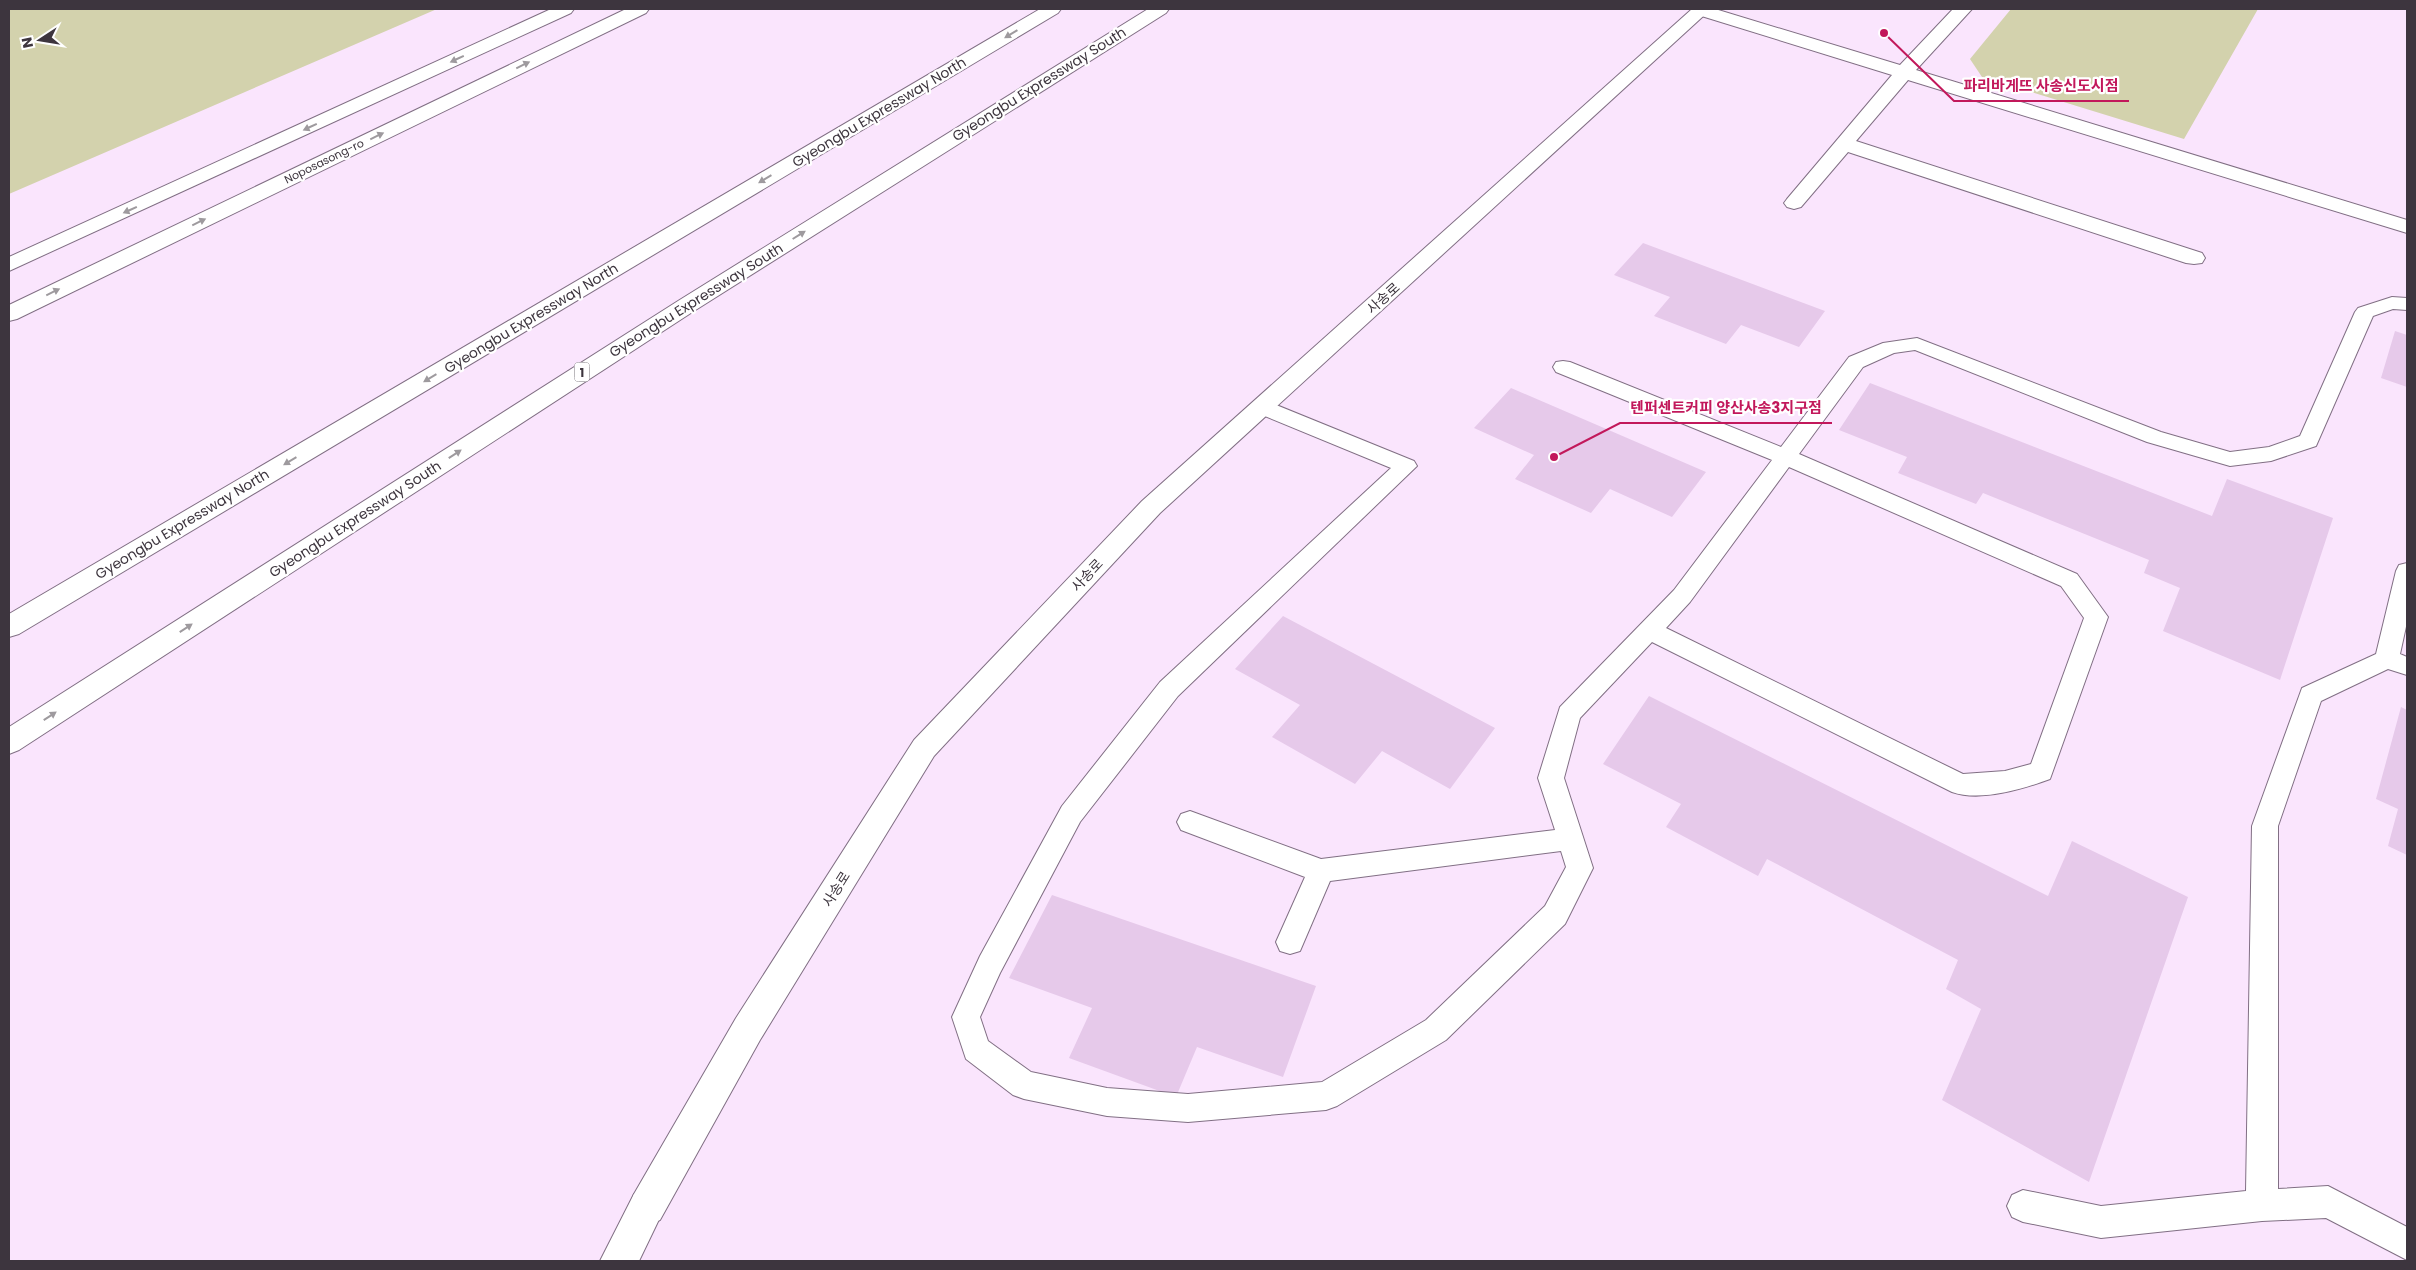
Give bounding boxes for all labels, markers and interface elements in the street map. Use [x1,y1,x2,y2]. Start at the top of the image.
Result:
north arrow [15,15,65,65]
street label: Gyeongbu Expressway South [948,22,1130,146]
one-way arrow [1004,29,1017,38]
text: N [16,35,38,50]
street label: Gyeongbu Expressway North [788,52,970,172]
one-way arrow [450,55,464,63]
one-way arrow [516,61,530,69]
callout: 파리바게뜨 사송신도시점 [1954,71,2129,101]
text: 파리바게뜨 사송신도시점 [1964,75,2118,96]
one-way arrow [303,124,317,132]
one-way arrow [370,132,384,140]
street label: Noposasong-ro [281,135,367,187]
one-way arrow [759,174,772,183]
one-way arrow [123,206,137,214]
one-way arrow [192,218,206,226]
one-way arrow [792,230,805,240]
street label: Gyeongbu Expressway South [605,238,787,362]
street label: Gyeongbu Expressway North [440,258,622,378]
street label: 사송로 [1362,278,1404,318]
one-way arrow [46,288,60,296]
road number: 1 [574,362,590,382]
one-way arrow [423,373,436,382]
callout: 텐퍼센트커피 양산사송3지구점 [1620,393,1832,423]
text: 텐퍼센트커피 양산사송3지구점 [1630,397,1822,418]
one-way arrow [449,449,462,459]
street label: Gyeongbu Expressway South [265,456,445,582]
one-way arrow [284,456,297,465]
street label: Gyeongbu Expressway North [91,464,273,584]
street label: 사송로 [1067,554,1108,596]
one-way arrow [180,623,193,632]
one-way arrow [43,711,56,720]
street label: 사송로 [817,867,855,911]

